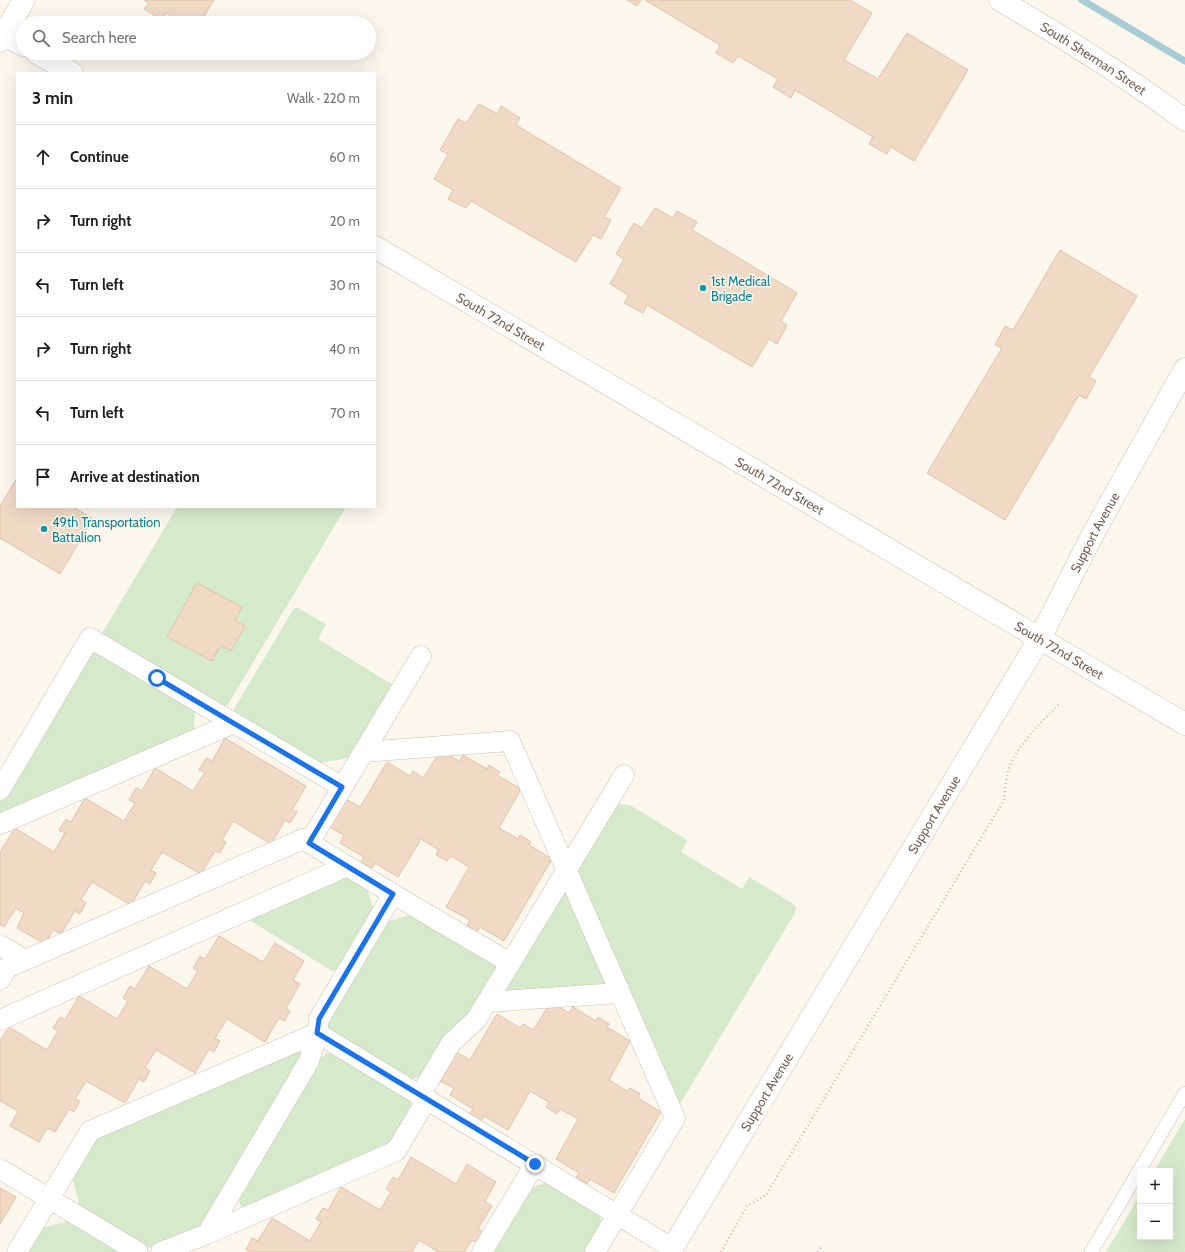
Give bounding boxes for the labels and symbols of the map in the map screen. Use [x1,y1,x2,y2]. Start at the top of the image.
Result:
street label: South Sherman Street [1038,18,1150,98]
place label: 1st Medical Brigade [711,273,770,304]
marker: 1st Medical Brigade [698,283,708,293]
street label: South 72nd Street [454,289,549,354]
street label: South 72nd Street [733,453,828,518]
street label: Support Avenue [1067,489,1123,575]
place label: 49th Transportation Battalion [52,514,161,545]
marker: 49th Transportation Battalion [39,524,49,534]
street label: South 72nd Street [1012,618,1107,683]
route start [148,669,166,687]
street label: Support Avenue [904,772,964,856]
street label: Support Avenue [737,1049,796,1134]
route end [526,1155,544,1173]

